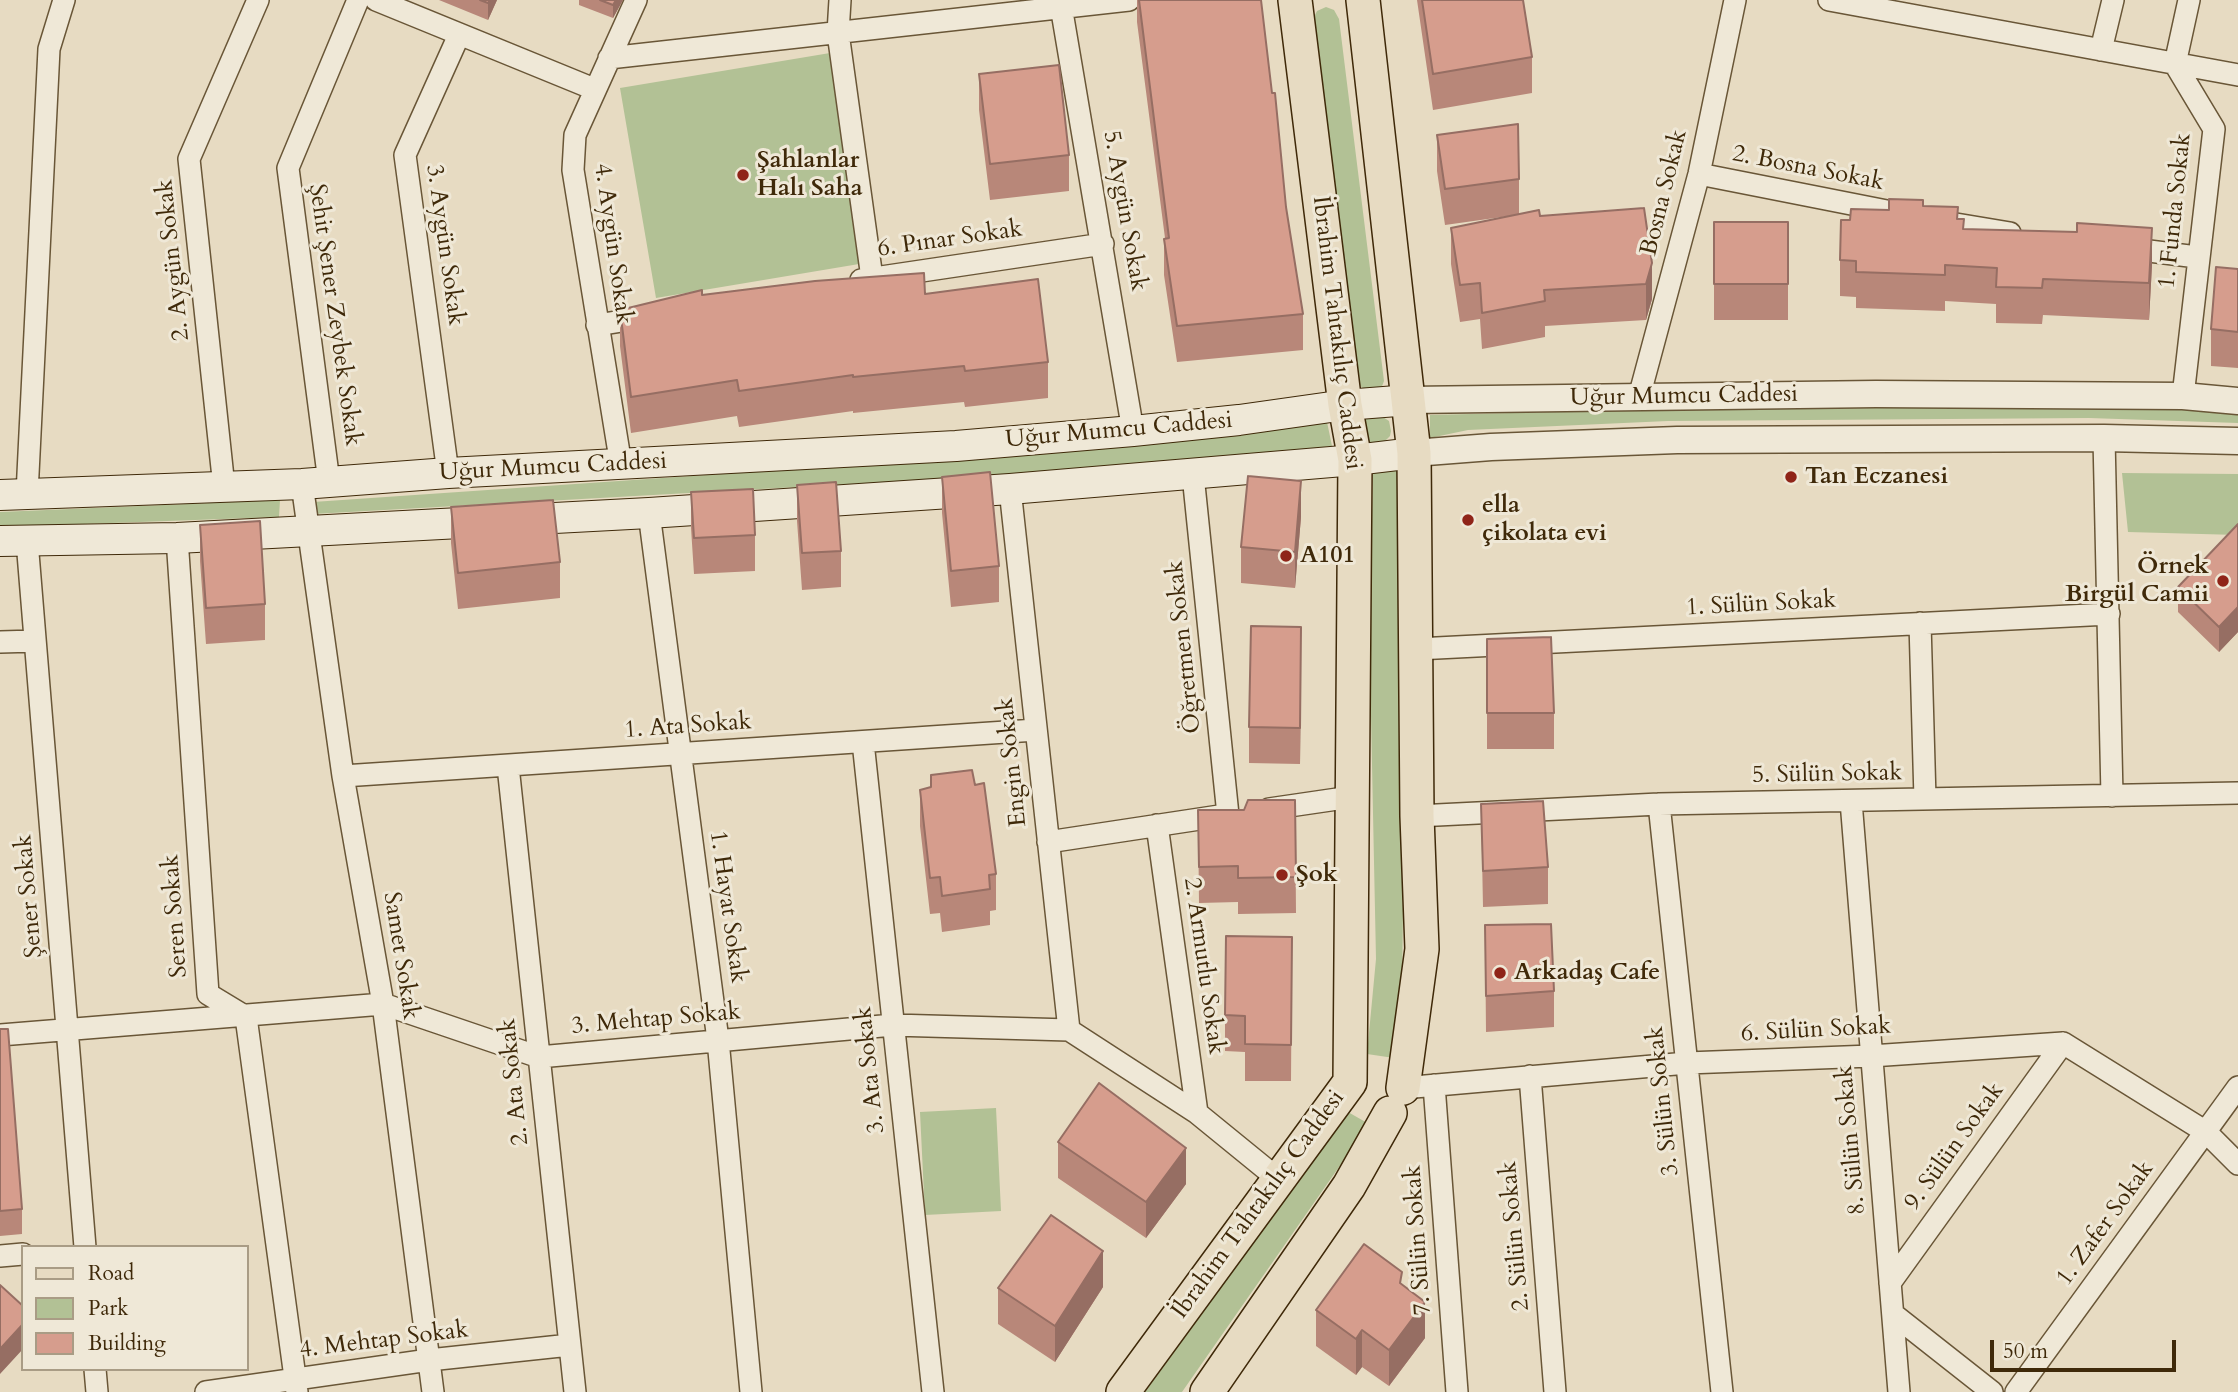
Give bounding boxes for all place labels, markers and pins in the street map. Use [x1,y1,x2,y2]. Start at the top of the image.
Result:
place label: Şahlanlar Halı Saha [757,147,863,203]
marker: Şahlanlar Halı Saha [735,167,751,183]
place label: Tan Eczanesi [1805,463,1948,491]
marker: Tan Eczanesi [1783,469,1799,485]
place label: ella çikolata evi [1482,492,1607,548]
marker: ella çikolata evi [1460,512,1476,528]
place label: A101 [1300,542,1355,570]
marker: A101 [1278,548,1294,564]
place label: Örnek Birgül Camii [2065,553,2209,609]
marker: Örnek Birgül Camii [2215,573,2231,589]
place label: Şok [1296,861,1338,889]
marker: Şok [1274,867,1290,883]
place label: Arkadaş Cafe [1514,959,1660,987]
marker: Arkadaş Cafe [1492,965,1508,981]

